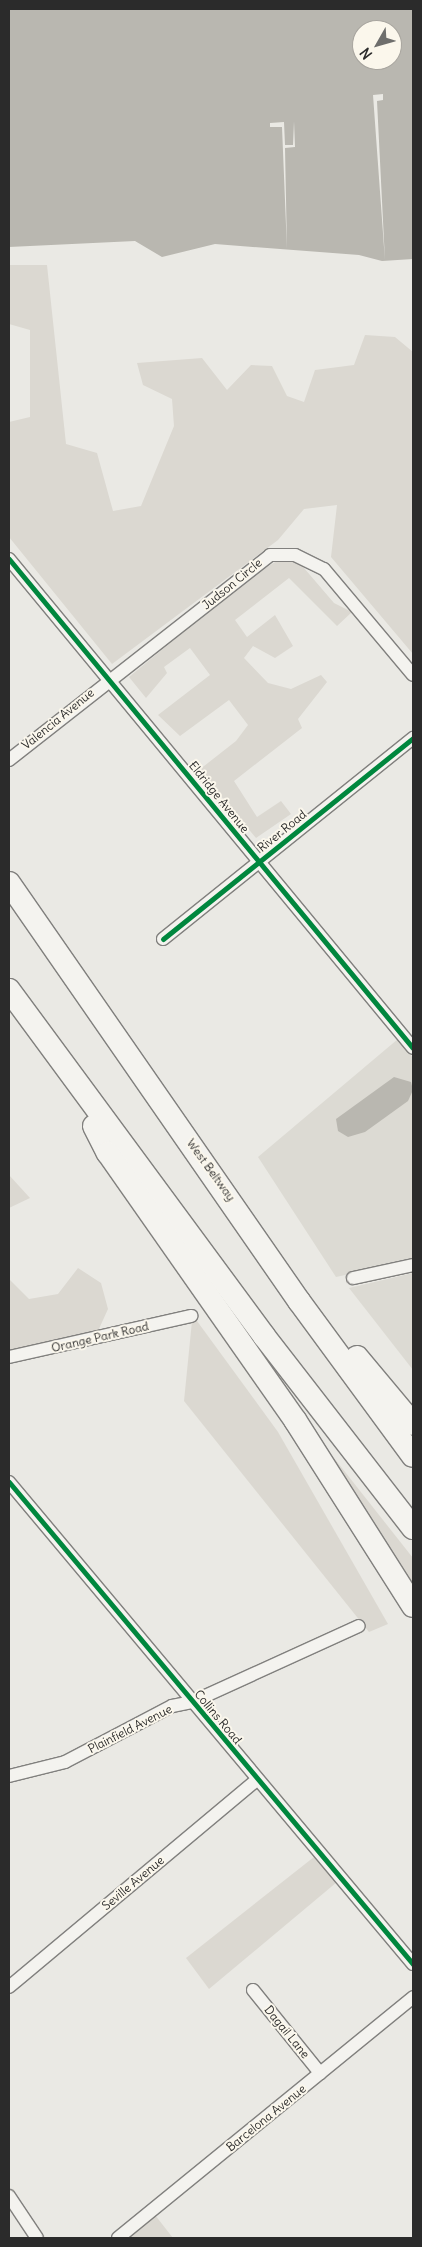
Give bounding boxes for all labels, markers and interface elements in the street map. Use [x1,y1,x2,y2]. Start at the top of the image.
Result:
north arrow [352,20,402,70]
text: N [356,44,376,63]
street label: Judson Circle [199,556,265,612]
street label: Valencia Avenue [19,685,97,753]
street label: Eldridge Avenue [186,758,252,836]
street label: River Road [255,807,309,855]
street label: West Beltway [184,1136,238,1204]
street label: Orange Park Road [50,1319,150,1355]
street label: Collins Road [191,1687,245,1747]
street label: Plainfield Avenue [86,1702,174,1756]
street label: Seville Avenue [99,1853,167,1913]
street label: Dagail Lane [261,2003,313,2061]
street label: Barcelona Avenue [223,2082,309,2154]

